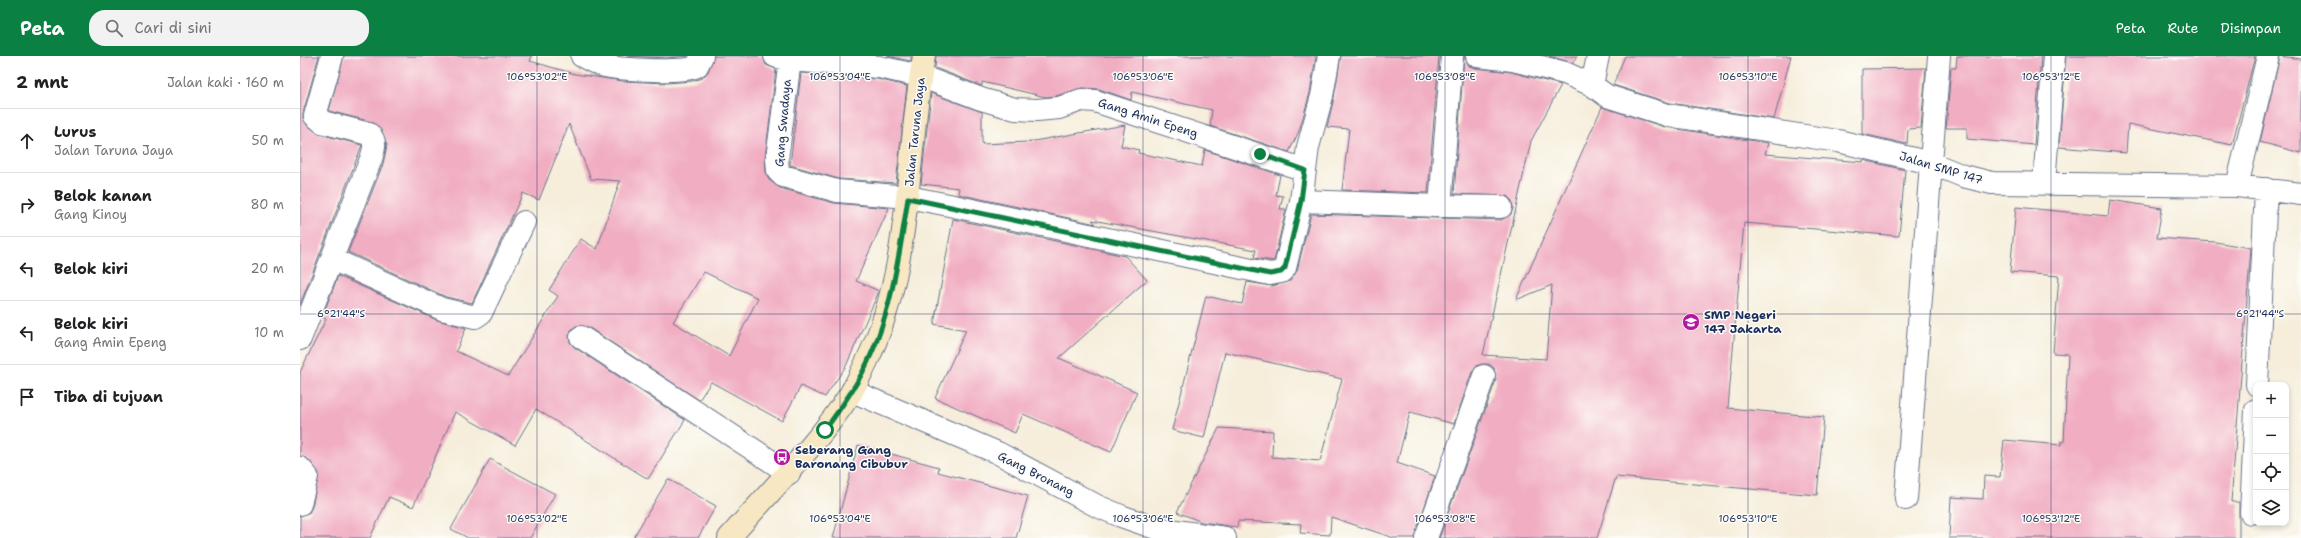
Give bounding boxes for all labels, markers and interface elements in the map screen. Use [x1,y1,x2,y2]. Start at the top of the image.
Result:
search box [89,10,369,46]
text: Peta [20,16,65,41]
icon: search [103,17,125,39]
text: Cari di sini [135,18,212,38]
text: Peta [2116,19,2145,37]
text: Rute [2167,19,2198,37]
text: Disimpan [2220,19,2281,37]
text: 106°53'02"E [506,70,568,83]
text: 106°53'04"E [809,70,871,83]
text: 106°53'06"E [1112,70,1174,83]
text: 106°53'08"E [1414,70,1476,83]
text: 106°53'10"E [1718,70,1778,83]
text: 106°53'12"E [2022,70,2080,83]
text: 2 mnt [16,71,69,93]
text: Jalan kaki · 160 m [167,74,284,91]
street label: Jalan Taruna Jaya [901,76,929,187]
street label: Gang Swadaya [771,78,795,168]
street label: Gang Amin Epeng [1096,94,1200,142]
text: Lurus [54,122,96,142]
icon: ahead [16,130,38,152]
text: 50 m [251,132,284,149]
text: Jalan Taruna Jaya [54,142,173,159]
route end [1251,145,1269,163]
street label: Jalan SMP 147 [1897,148,1985,188]
text: Belok kanan [54,186,152,206]
icon: right [16,194,38,216]
text: 80 m [250,196,284,213]
text: Gang Kinoy [54,206,127,223]
icon: left [16,258,38,280]
text: Belok kiri [54,259,128,279]
text: 20 m [251,260,284,277]
text: 6°21'44"S [317,307,365,320]
place label: SMP Negeri 147 Jakarta [1704,307,1782,337]
text: 6°21'44"S [2236,307,2284,320]
school or university icon: SMP Negeri 147 Jakarta [1681,312,1701,332]
text: Belok kiri [54,314,128,334]
icon: left [16,322,38,344]
text: 10 m [254,324,284,341]
text: Gang Amin Epeng [54,334,167,351]
map controls [2253,382,2289,526]
button: + [2253,382,2289,418]
icon: arrive [16,386,38,408]
text: Tiba di tujuan [54,387,163,407]
button: − [2253,418,2289,454]
route start [816,421,834,439]
place label: Seberang Gang Baronang Cibubur [795,442,908,472]
bus stop icon: Seberang Gang Baronang Cibubur [772,447,792,467]
street label: Gang Bronang [995,448,1077,500]
button: locate [2253,454,2289,490]
button: layers [2253,490,2289,526]
text: 106°53'02"E [506,512,568,525]
text: 106°53'04"E [809,512,871,525]
text: 106°53'06"E [1112,512,1174,525]
text: 106°53'08"E [1414,512,1476,525]
text: 106°53'10"E [1718,512,1778,525]
text: 106°53'12"E [2022,512,2080,525]

